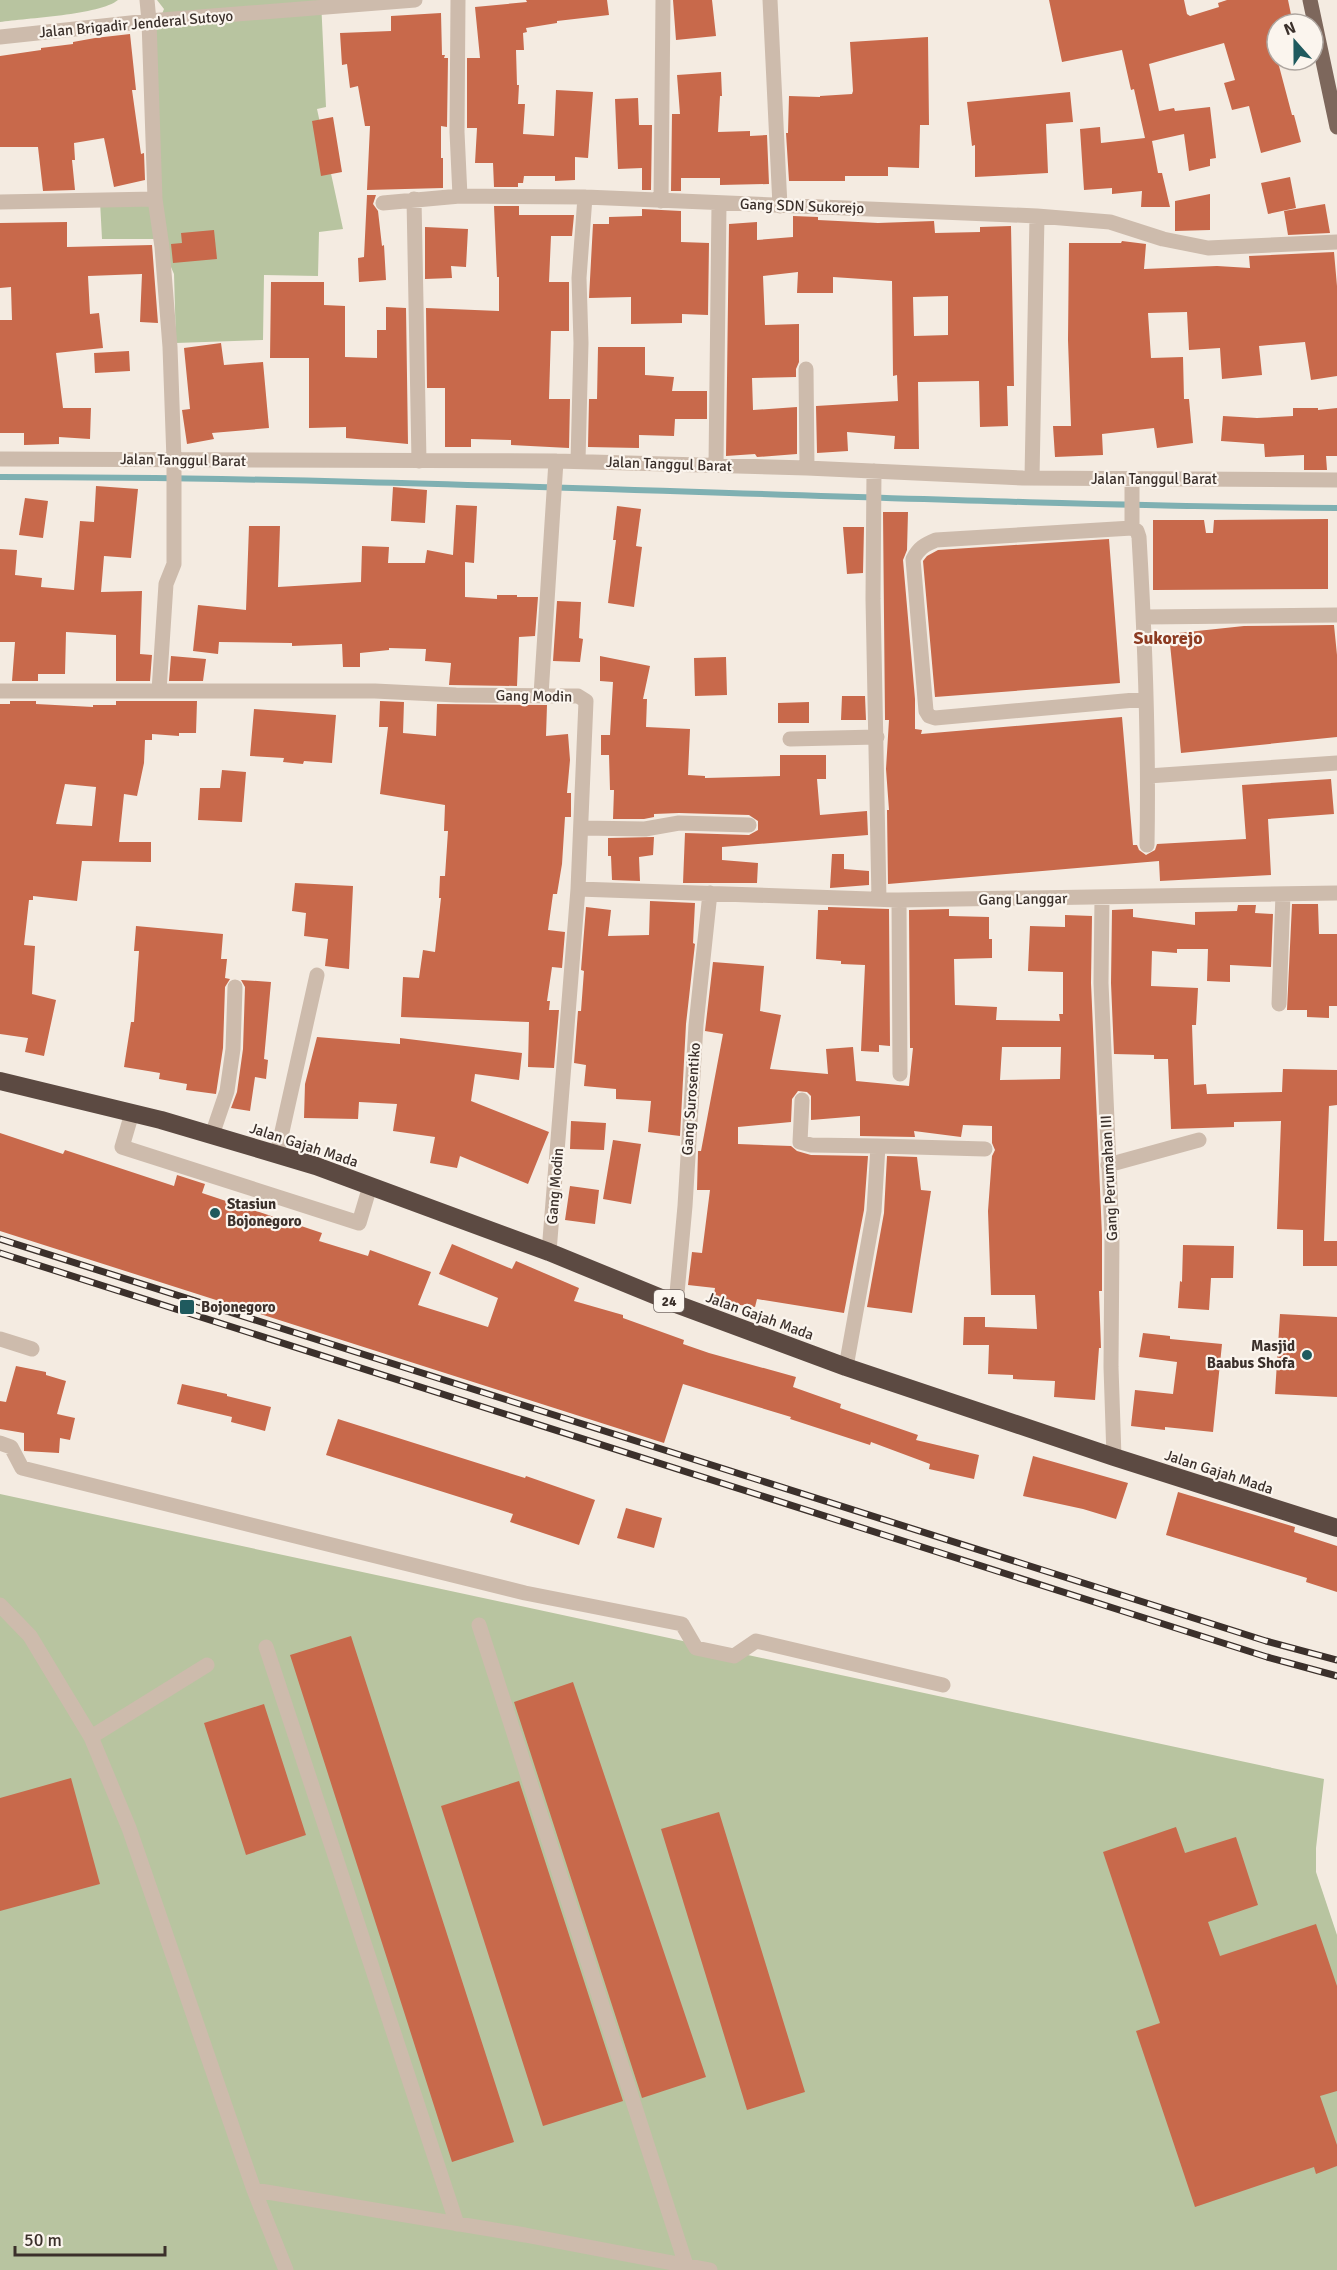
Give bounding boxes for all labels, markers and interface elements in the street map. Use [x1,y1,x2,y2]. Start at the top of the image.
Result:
street label: Jalan Brigadir Jenderal Sutoyo [38,7,234,41]
north arrow [1265,12,1325,72]
text: N [1281,18,1299,40]
street label: Gang SDN Sukorejo [739,195,865,217]
street label: Jalan Tanggul Barat [120,450,246,470]
street label: Jalan Tanggul Barat [606,453,732,475]
street label: Jalan Tanggul Barat [1091,470,1217,488]
district label: Sukorejo [1133,627,1203,649]
street label: Gang Modin [495,686,573,706]
street label: Gang Langgar [978,889,1068,909]
street label: Gang Surosentiko [678,1042,704,1156]
street label: Gang Perumahan III [1097,1115,1121,1241]
street label: Jalan Gajah Mada [247,1119,361,1171]
street label: Gang Modin [543,1147,567,1225]
place label: Stasiun Bojonegoro [227,1195,302,1230]
marker: Stasiun Bojonegoro [208,1206,222,1220]
street label: Jalan Gajah Mada [704,1288,816,1344]
road number: 24 [654,1290,684,1312]
marker: Bojonegoro [178,1298,196,1316]
place label: Bojonegoro [201,1298,276,1316]
place label: Masjid Baabus Shofa [1207,1337,1295,1372]
marker: Masjid Baabus Shofa [1300,1348,1314,1362]
street label: Jalan Gajah Mada [1162,1446,1276,1498]
scale bar [15,2219,165,2257]
text: 50 m [24,2229,62,2251]

